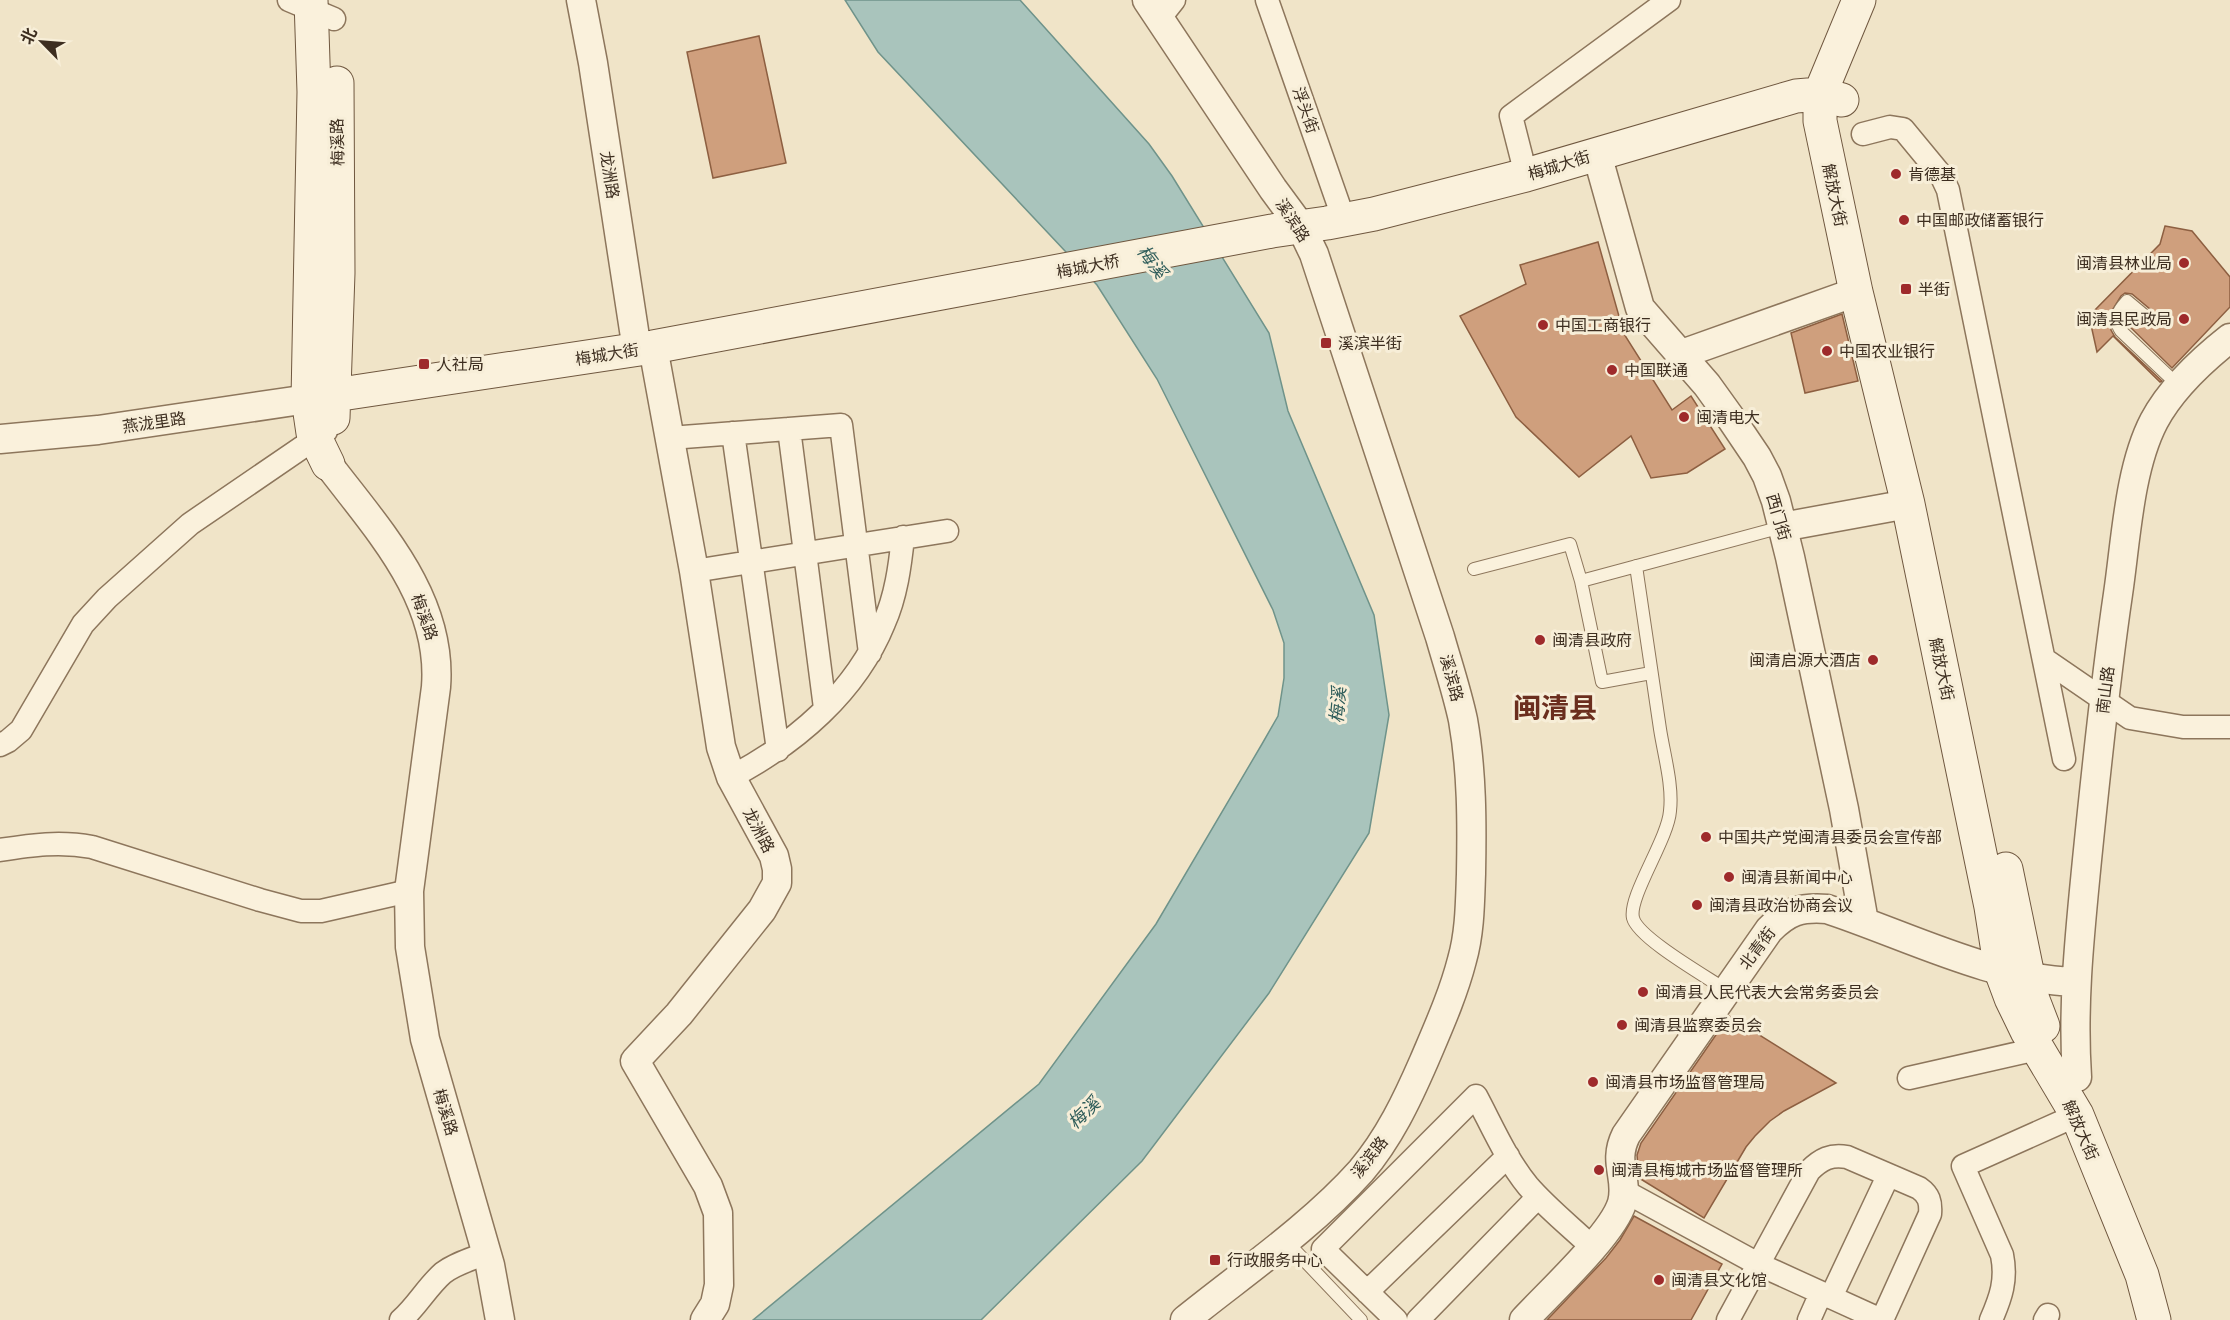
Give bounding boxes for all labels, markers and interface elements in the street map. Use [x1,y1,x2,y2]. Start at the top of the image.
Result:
north arrow [12,12,72,72]
text: 北 [16,24,41,47]
street label: 浮头街 [1289,84,1323,136]
street label: 梅溪路 [327,118,347,166]
street label: 梅城大街 [1525,146,1593,184]
street label: 龙洲路 [596,150,624,200]
street label: 解放大街 [1819,162,1851,228]
place label: 肯德基 [1908,164,1956,184]
marker: 肯德基 [1889,167,1903,181]
street label: 溪滨路 [1272,194,1314,246]
place label: 中国邮政储蓄银行 [1916,210,2044,230]
marker: 中国邮政储蓄银行 [1897,213,1911,227]
water label: 梅溪 [1132,240,1174,285]
street label: 梅城大桥 [1055,250,1121,282]
place label: 闽清县林业局 [2076,253,2172,273]
marker: 闽清县林业局 [2177,256,2191,270]
place label: 半街 [1918,279,1950,299]
marker: 半街 [1899,282,1913,296]
place label: 闽清县民政局 [2076,309,2172,329]
marker: 闽清县民政局 [2177,312,2191,326]
place label: 中国工商银行 [1555,315,1651,335]
marker: 中国工商银行 [1536,318,1550,332]
place label: 溪滨半街 [1338,333,1402,353]
marker: 溪滨半街 [1319,336,1333,350]
street label: 梅城大街 [574,339,640,369]
place label: 中国农业银行 [1839,341,1935,361]
marker: 中国农业银行 [1820,344,1834,358]
place label: 人社局 [436,354,484,374]
marker: 人社局 [417,357,431,371]
place label: 中国联通 [1624,360,1688,380]
marker: 中国联通 [1605,363,1619,377]
place label: 闽清电大 [1696,407,1760,427]
street label: 燕泷里路 [121,408,187,436]
marker: 闽清电大 [1677,410,1691,424]
street label: 西门街 [1763,491,1795,543]
street label: 梅溪路 [407,591,443,643]
place label: 闽清县政府 [1552,630,1632,650]
marker: 闽清县政府 [1533,633,1547,647]
street label: 解放大街 [1926,636,1958,702]
place label: 闽清启源大酒店 [1749,650,1861,670]
street label: 溪滨路 [1436,652,1468,704]
marker: 闽清启源大酒店 [1866,653,1880,667]
street label: 南山路 [2092,665,2118,715]
water label: 梅溪 [1324,684,1351,724]
district label: 闽清县 [1513,689,1597,726]
street label: 龙洲路 [739,804,779,856]
place label: 中国共产党闽清县委员会宣传部 [1718,827,1942,847]
marker: 中国共产党闽清县委员会宣传部 [1699,830,1713,844]
place label: 闽清县新闻中心 [1741,867,1853,887]
marker: 闽清县新闻中心 [1722,870,1736,884]
place label: 闽清县政治协商会议 [1709,895,1853,915]
marker: 闽清县政治协商会议 [1690,898,1704,912]
street label: 北青街 [1735,923,1779,973]
place label: 闽清县人民代表大会常务委员会 [1655,982,1879,1002]
marker: 闽清县人民代表大会常务委员会 [1636,985,1650,999]
place label: 闽清县监察委员会 [1634,1015,1762,1035]
marker: 闽清县监察委员会 [1615,1018,1629,1032]
place label: 闽清县市场监督管理局 [1605,1072,1765,1092]
marker: 闽清县市场监督管理局 [1586,1075,1600,1089]
street label: 梅溪路 [429,1086,463,1138]
water label: 梅溪 [1063,1090,1106,1133]
street label: 解放大街 [2059,1097,2103,1163]
street label: 溪滨路 [1346,1132,1392,1182]
place label: 闽清县梅城市场监督管理所 [1611,1160,1803,1180]
marker: 闽清县梅城市场监督管理所 [1592,1163,1606,1177]
place label: 行政服务中心 [1227,1250,1323,1270]
marker: 行政服务中心 [1208,1253,1222,1267]
place label: 闽清县文化馆 [1671,1270,1767,1290]
marker: 闽清县文化馆 [1652,1273,1666,1287]

